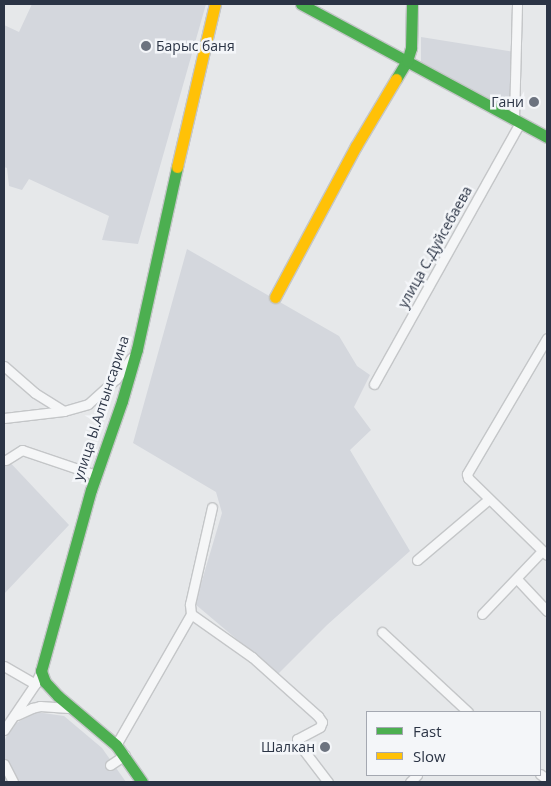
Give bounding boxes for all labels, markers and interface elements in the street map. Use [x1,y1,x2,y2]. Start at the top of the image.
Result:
place label: Барыс баня [156,38,235,54]
marker: Барыс баня [140,40,152,52]
place label: Гани [491,94,524,110]
marker: Гани [528,96,540,108]
street label: улица С.Дуйсебаева [395,183,475,311]
street label: улица Ы.Алтынсарина [70,333,132,483]
legend [366,711,541,776]
text: Fast [413,721,442,741]
place label: Шалкан [261,739,315,755]
marker: Шалкан [319,741,331,753]
text: Slow [413,746,446,766]

